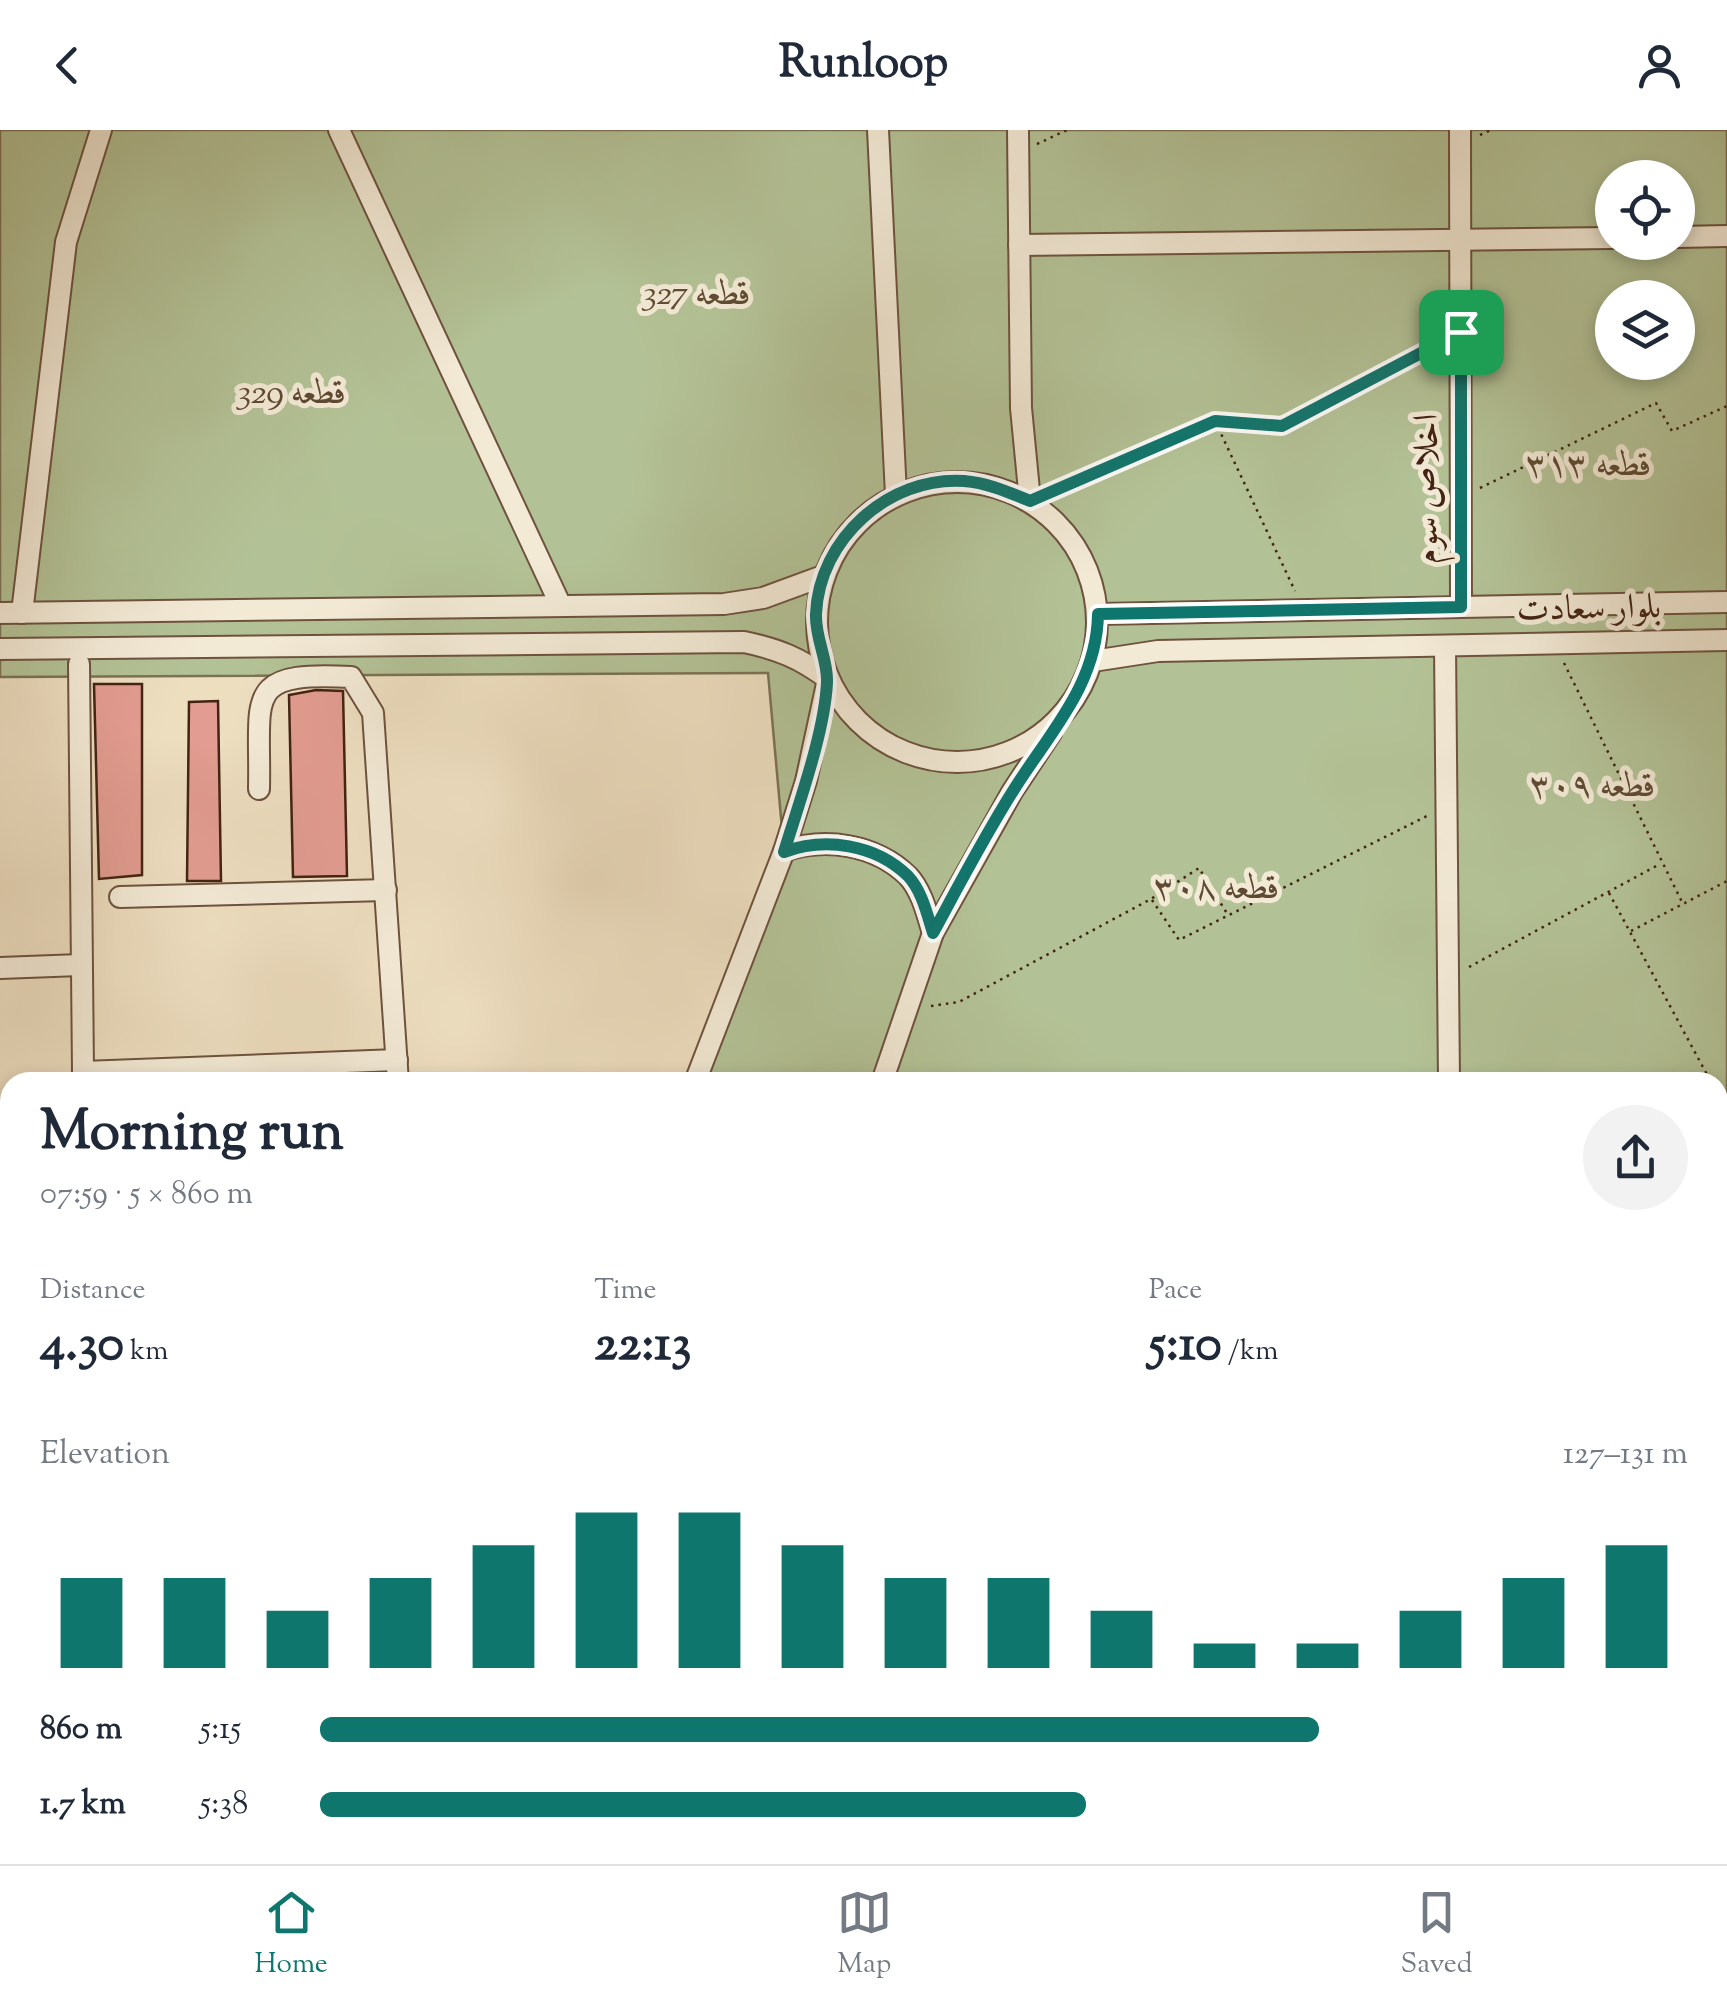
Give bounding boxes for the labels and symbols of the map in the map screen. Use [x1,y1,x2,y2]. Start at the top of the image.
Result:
park label: قطعه 327 [641,270,752,321]
pin [1419,290,1504,375]
park label: قطعه 329 [236,369,347,420]
street label: اخلاص سوم [1403,414,1456,564]
park label: قطعه ۳۱۳ [1527,441,1652,492]
street label: بلوار سعادت [1516,583,1662,637]
park label: قطعه ۳۰۹ [1531,762,1656,813]
park label: قطعه ۳۰۸ [1155,864,1280,915]

